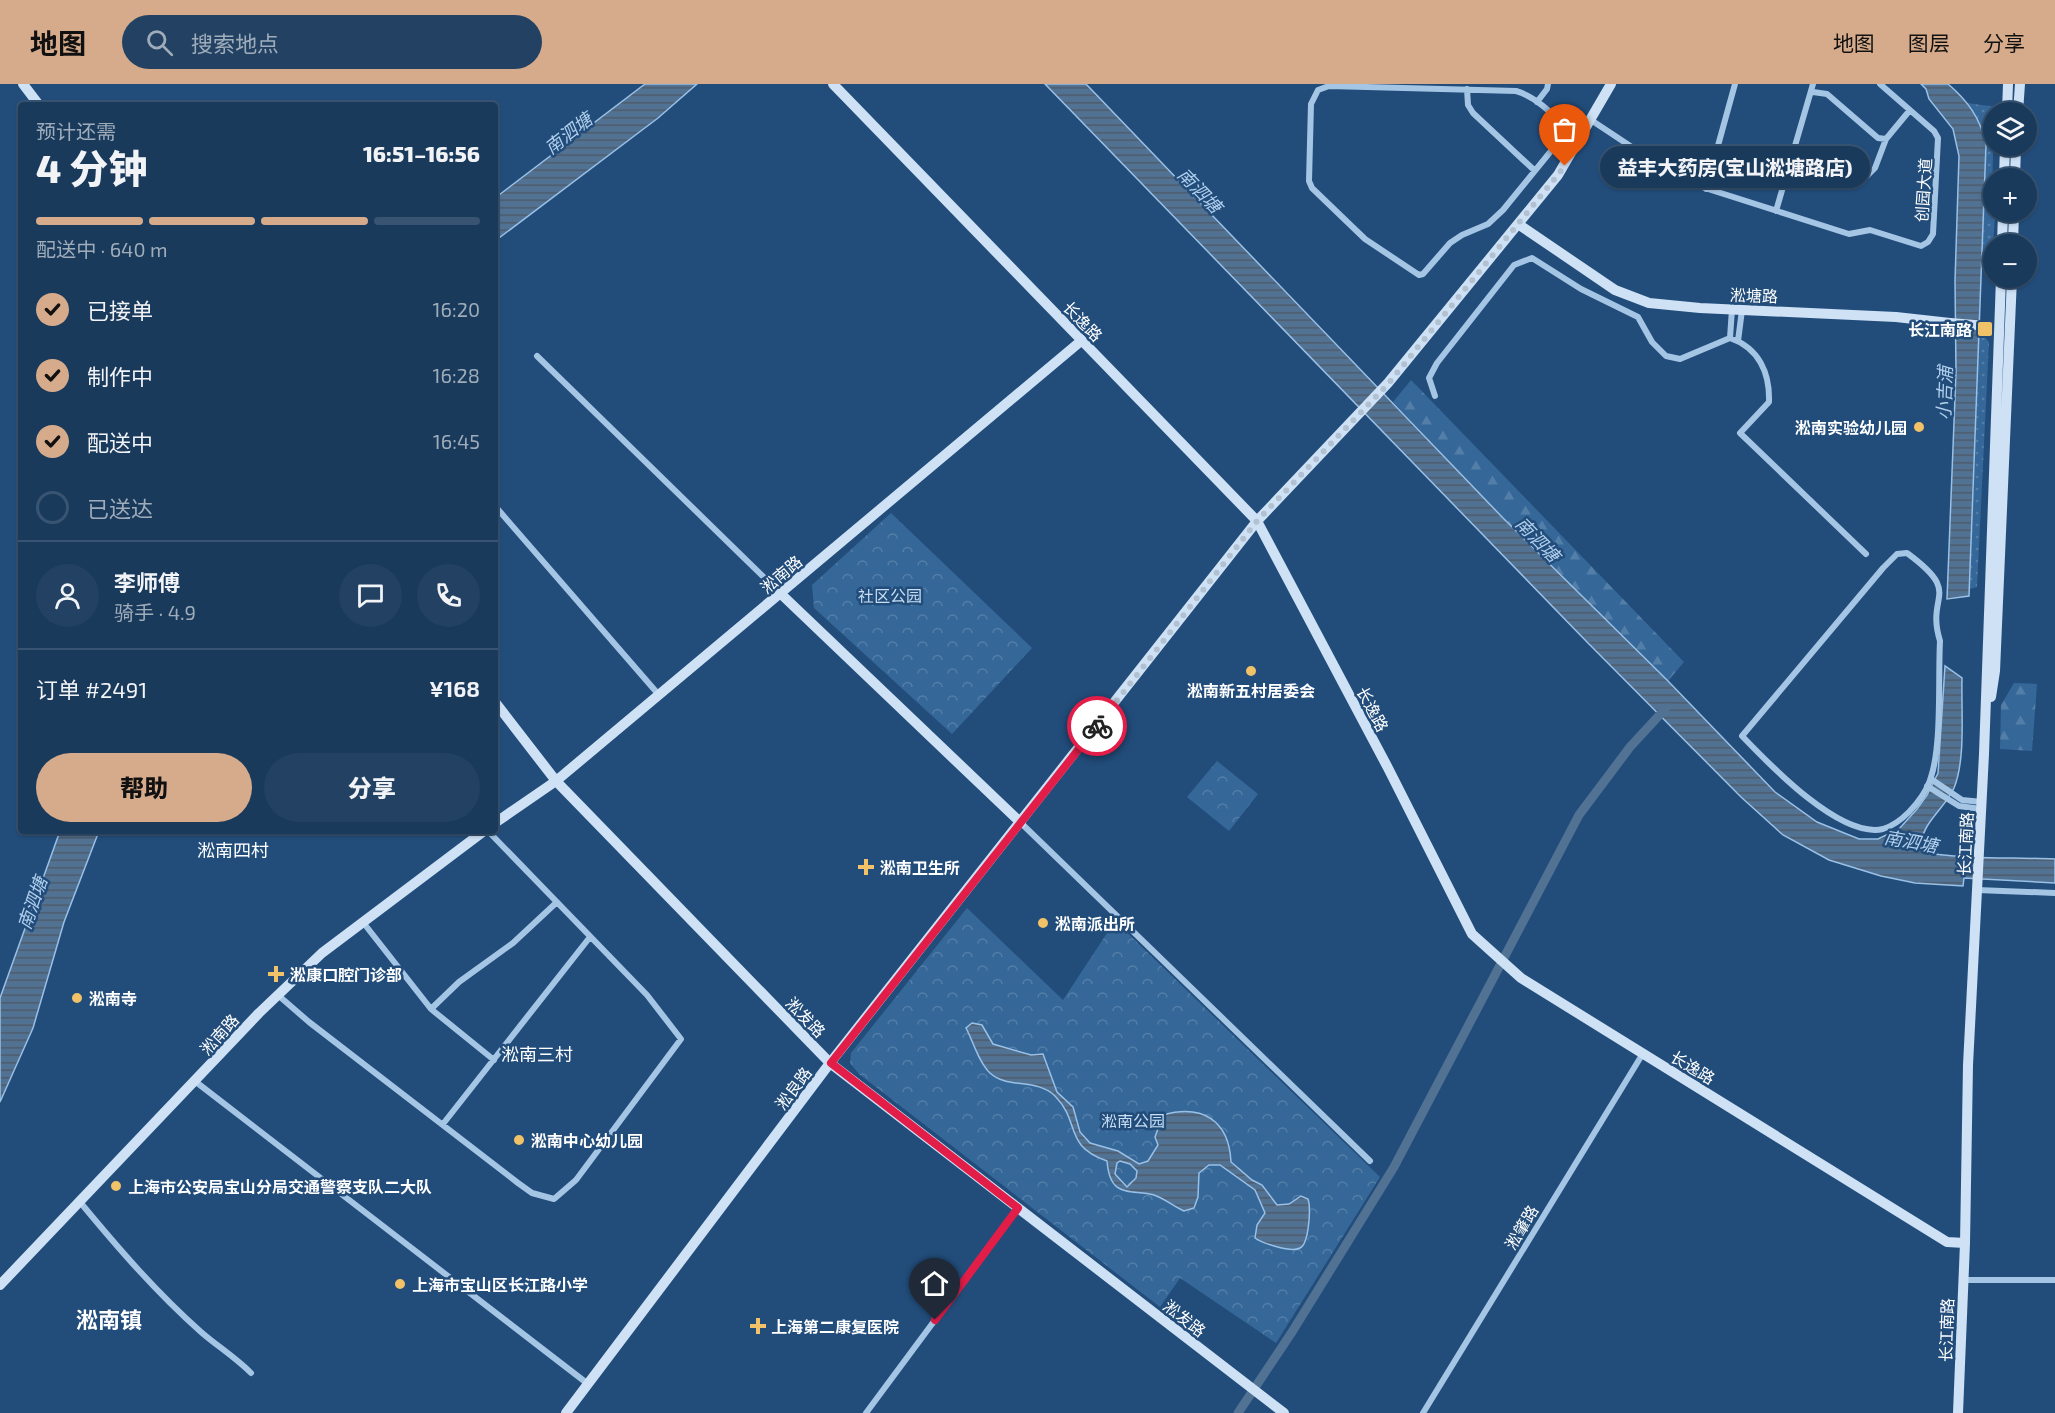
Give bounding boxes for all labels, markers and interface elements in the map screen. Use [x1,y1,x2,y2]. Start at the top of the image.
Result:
search box [122,15,542,69]
text: 地图 [30,26,86,60]
icon: search [143,26,176,59]
text: 搜索地点 [191,30,279,56]
text: 地图 [1833,30,1875,55]
text: 图层 [1908,30,1950,55]
text: 分享 [1983,30,2025,55]
map controls [1983,102,2037,288]
button: layers [1983,102,2037,156]
pin [1539,104,1590,166]
water label: 南泗塘 [540,106,598,158]
icon: bag [1548,113,1581,146]
text: 预计还需 [36,119,116,143]
text: 16:51–16:56 [363,140,480,166]
text: 4 分钟 [36,144,148,191]
callout: 益丰大药房(宝山淞塘路店) [1601,145,1871,187]
text: 益丰大药房(宝山淞塘路店) [1618,155,1852,179]
street label: 创园大道 [1911,157,1935,223]
water label: 南泗塘 [1173,163,1229,219]
button: + [1983,168,2037,222]
button: − [1983,234,2037,288]
text: 配送中 · 640 m [36,237,167,261]
street label: 淞塘路 [1730,285,1778,305]
icon: check [36,293,69,326]
text: 已接单 [87,297,153,323]
text: 16:20 [433,297,480,321]
street label: 长逸路 [1059,297,1107,345]
place label: 长江南路 [1908,320,1972,339]
marker: 长江南路 [1976,320,1994,338]
icon: check [36,359,69,392]
text: 制作中 [87,363,153,389]
text: 16:28 [433,363,480,387]
water label: 小吉浦 [1932,363,1956,420]
place label: 淞南实验幼儿园 [1795,418,1907,437]
marker: 淞南实验幼儿园 [1912,420,1926,434]
icon: check [36,425,69,458]
text: 配送中 [87,429,153,455]
text: 16:45 [433,429,480,453]
text: 已送达 [87,495,153,521]
water label: 南泗塘 [1511,512,1567,568]
street label: 淞南路 [757,551,805,597]
button: person [36,564,99,627]
button: chat [339,564,402,627]
button: phone [417,564,480,627]
text: 李师傅 [114,569,180,595]
park label: 社区公园 [858,586,922,605]
text: 骑手 · 4.9 [114,600,196,624]
marker: 淞南新五村居委会 [1244,664,1258,678]
text: ¥168 [429,675,480,701]
text: 订单 #2491 [36,676,147,702]
place label: 淞南新五村居委会 [1187,681,1315,700]
street label: 长逸路 [1353,683,1393,735]
courier [1067,696,1127,756]
icon: bike [1081,710,1114,743]
button: 帮助 [36,753,252,822]
button: 分享 [264,753,480,822]
street label: 长江南路 [1954,812,1976,876]
water label: 南泗塘 [1883,825,1942,857]
district label: 淞南四村 [197,839,269,861]
marker: 淞南卫生所 [857,858,875,876]
place label: 淞南卫生所 [880,858,960,877]
water label: 南泗塘 [13,871,52,932]
place label: 淞南派出所 [1055,914,1135,933]
marker: 淞南派出所 [1036,916,1050,930]
marker: 淞康口腔门诊部 [267,965,285,983]
place label: 淞康口腔门诊部 [290,965,402,984]
place label: 淞南寺 [89,989,137,1008]
marker: 淞南寺 [70,991,84,1005]
street label: 淞发路 [782,993,830,1041]
street label: 淞南路 [196,1010,242,1058]
district label: 淞南三村 [501,1043,573,1065]
street label: 长逸路 [1668,1046,1718,1088]
street label: 淞良路 [771,1063,815,1113]
park label: 淞南公园 [1101,1111,1165,1130]
place label: 淞南中心幼儿园 [531,1131,643,1150]
marker: 淞南中心幼儿园 [512,1133,526,1147]
place label: 上海市公安局宝山分局交通警察支队二大队 [128,1177,432,1196]
marker: 上海市公安局宝山分局交通警察支队二大队 [109,1179,123,1193]
street label: 淞肇路 [1500,1202,1542,1252]
pin [909,1258,960,1320]
icon: home [918,1267,951,1300]
place label: 上海市宝山区长江路小学 [412,1275,588,1294]
marker: 上海市宝山区长江路小学 [393,1277,407,1291]
street label: 淞发路 [1160,1296,1210,1340]
street label: 长江南路 [1935,1298,1957,1362]
district label: 淞南镇 [76,1306,142,1332]
marker: 上海第二康复医院 [749,1317,767,1335]
place label: 上海第二康复医院 [771,1317,899,1336]

